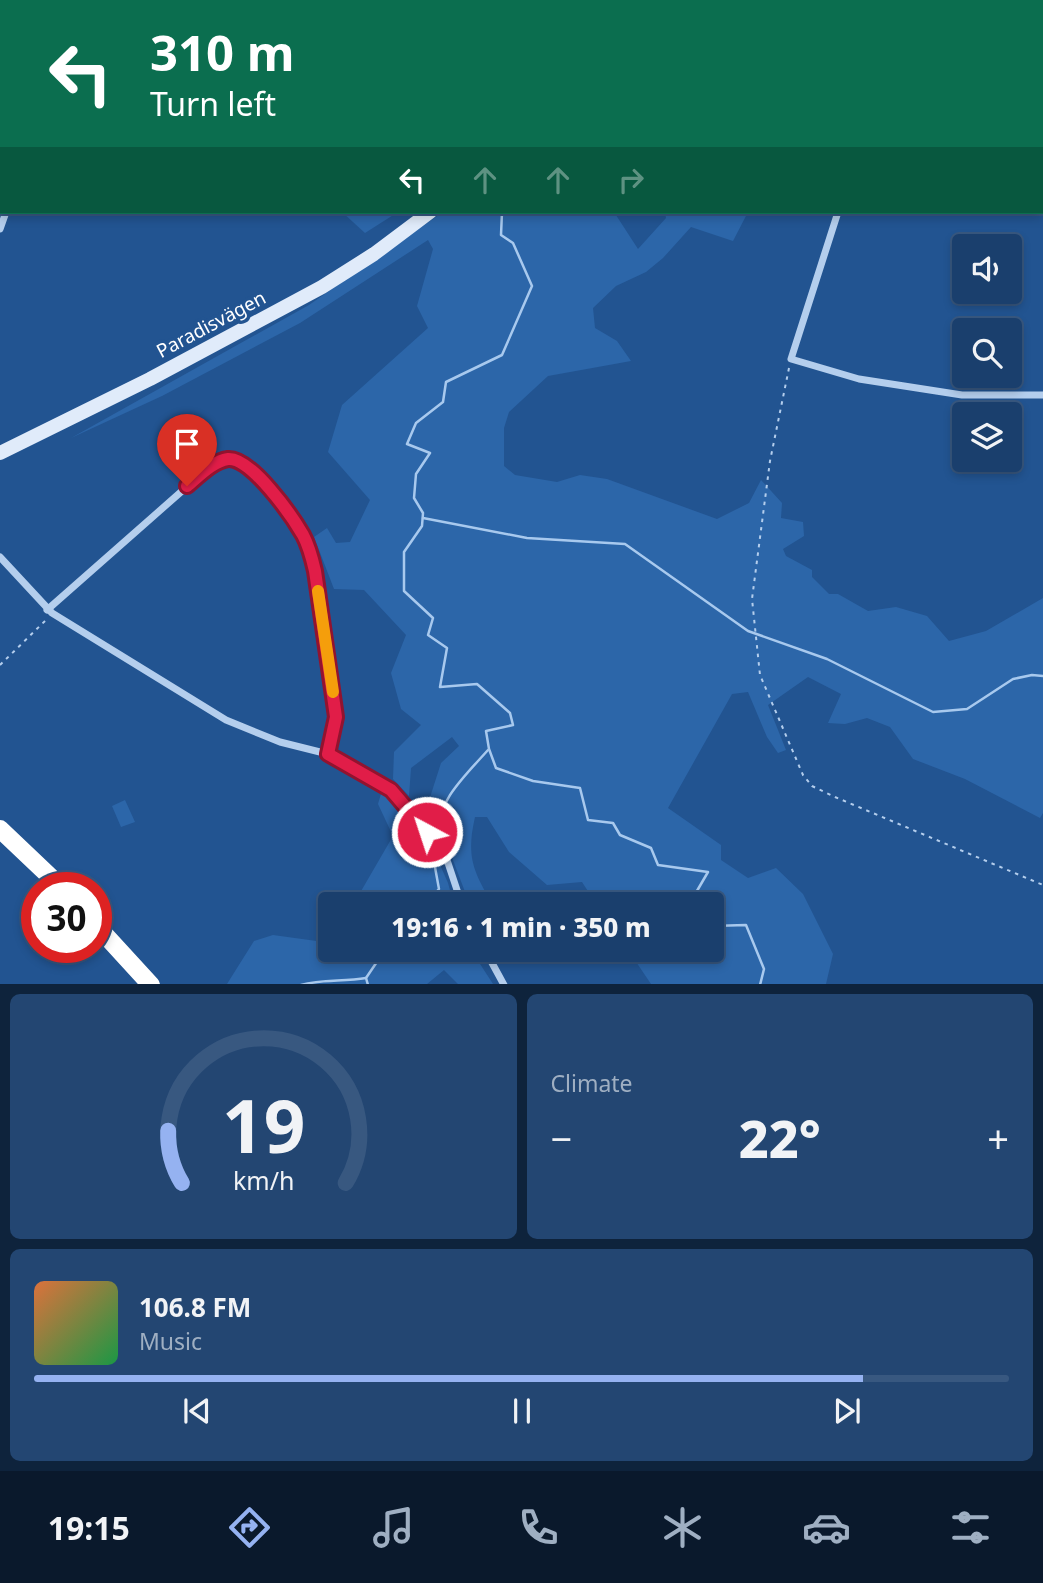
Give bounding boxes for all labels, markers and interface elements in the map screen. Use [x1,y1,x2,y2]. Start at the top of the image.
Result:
text: 310 m [150,19,295,85]
icon: left [35,28,126,119]
text: Turn left [150,82,276,125]
icon: left [393,161,431,199]
icon: ahead [466,161,504,199]
icon: ahead [539,161,577,199]
icon: right [612,161,650,199]
map controls [952,234,1022,472]
button: sound [952,234,1022,304]
street label: Paradisvägen [152,284,270,364]
button: search [952,318,1022,388]
button: layers [952,402,1022,472]
pin [157,414,217,486]
icon: arrive [168,425,206,463]
position arrow [390,795,464,869]
speed limit sign: 30 [21,872,112,963]
text: 19:16 · 1 min · 350 m [391,909,651,945]
text: Climate [551,1067,633,1099]
text: 19 [222,1075,305,1174]
text: 22° [739,1102,821,1173]
text: − [551,1112,572,1164]
text: + [987,1112,1009,1164]
text: km/h [232,1162,294,1196]
text: 106.8 FM [139,1289,251,1325]
text: Music [139,1325,202,1357]
icon: previous [178,1392,216,1430]
icon: pause [503,1392,541,1430]
icon: next [828,1392,866,1430]
icon: directions [225,1503,274,1552]
icon: music [369,1503,418,1552]
icon: phone [514,1503,563,1552]
icon: climate [658,1503,707,1552]
icon: car [802,1503,851,1552]
icon: filters [946,1503,995,1552]
text: 19:15 [48,1506,130,1549]

